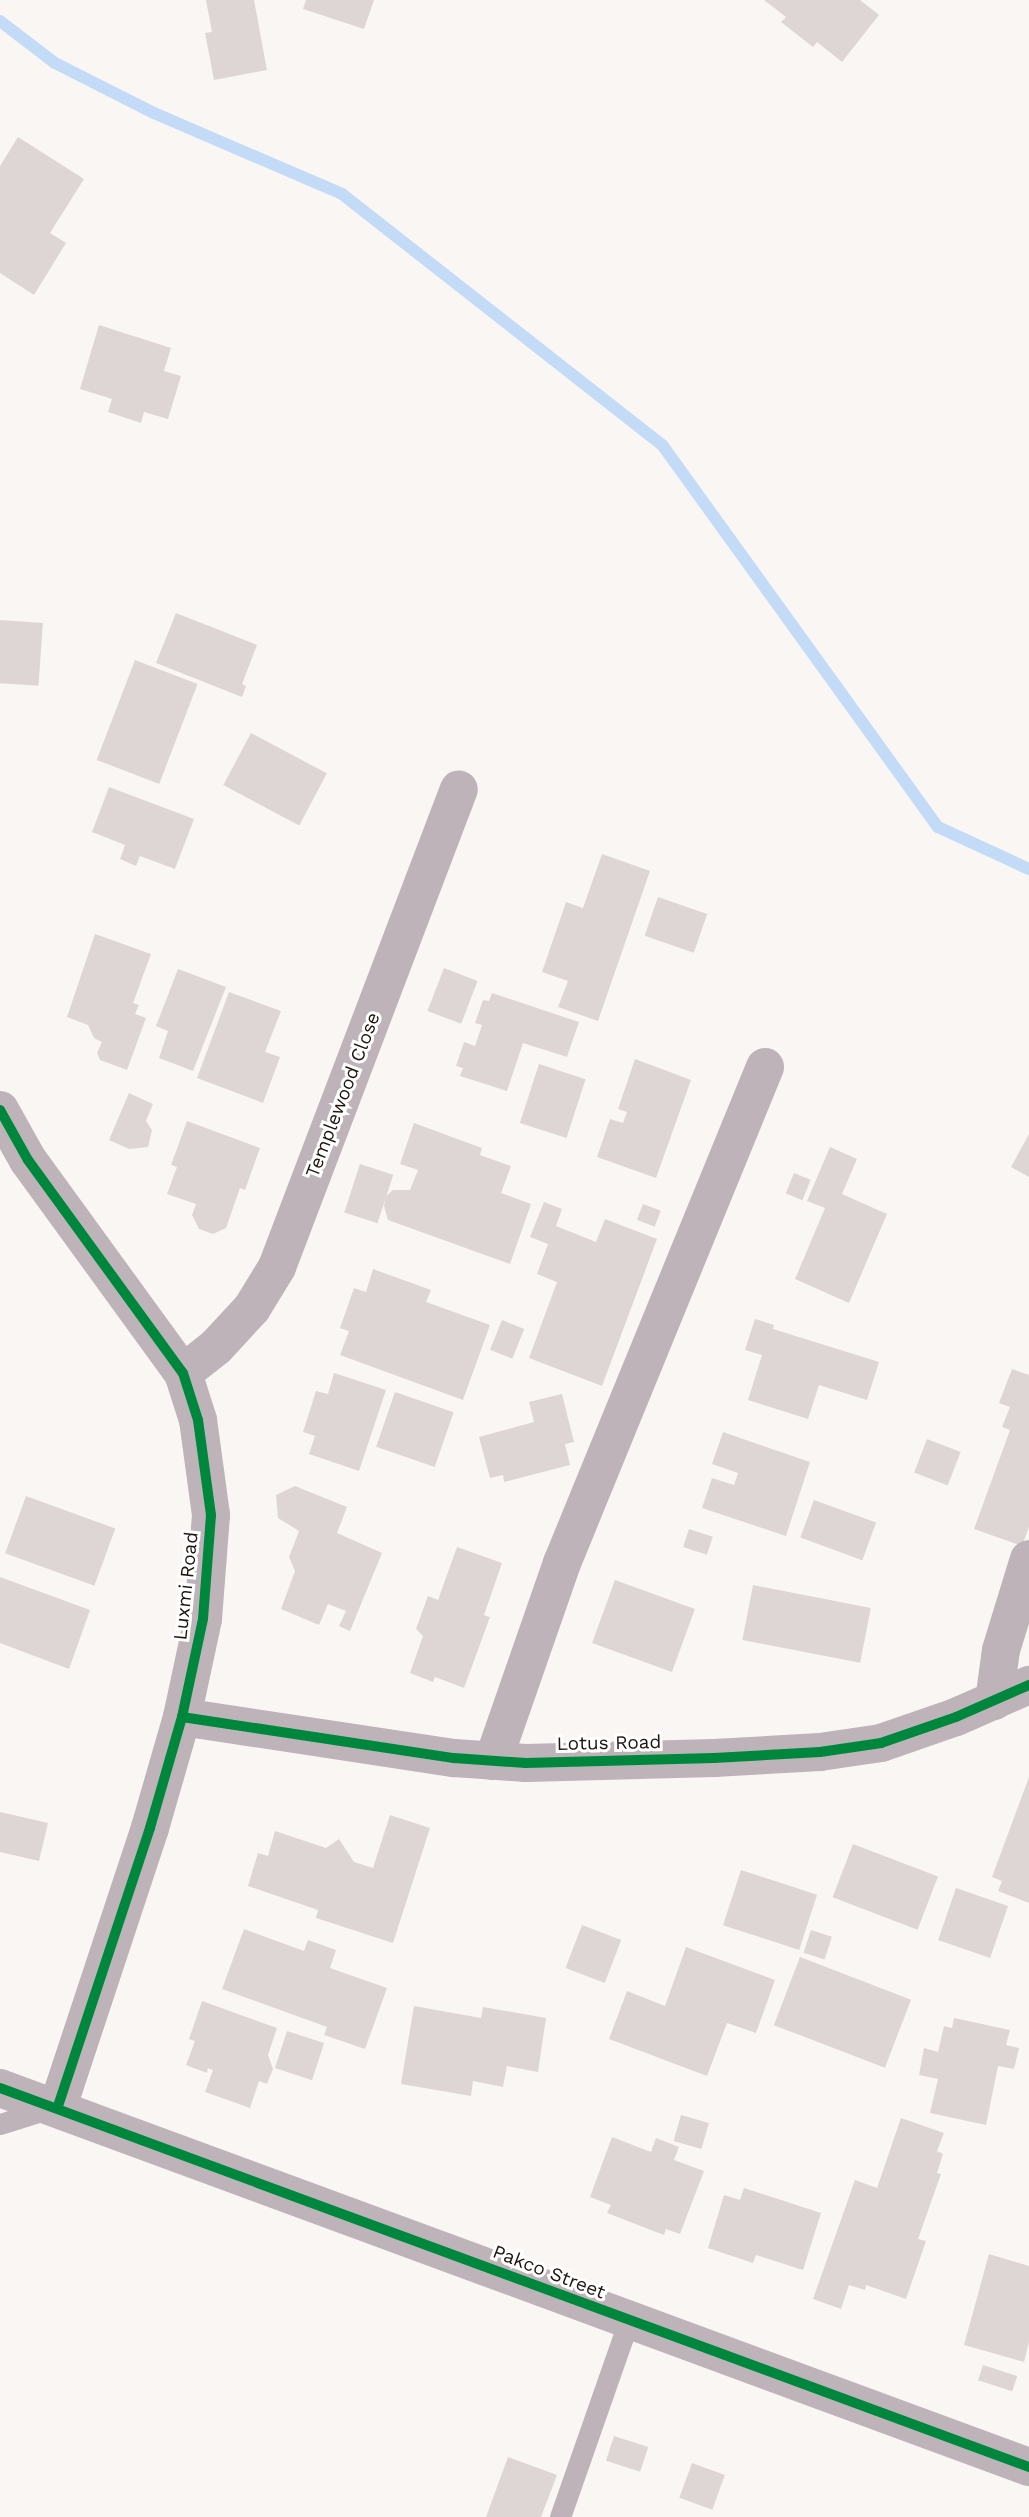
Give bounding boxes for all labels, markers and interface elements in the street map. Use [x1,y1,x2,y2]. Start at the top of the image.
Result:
street label: Templewood Close [301,1009,385,1181]
street label: Luxmi Road [169,1531,203,1641]
street label: Lotus Road [556,1731,662,1755]
street label: Pakco Street [490,2240,608,2304]

